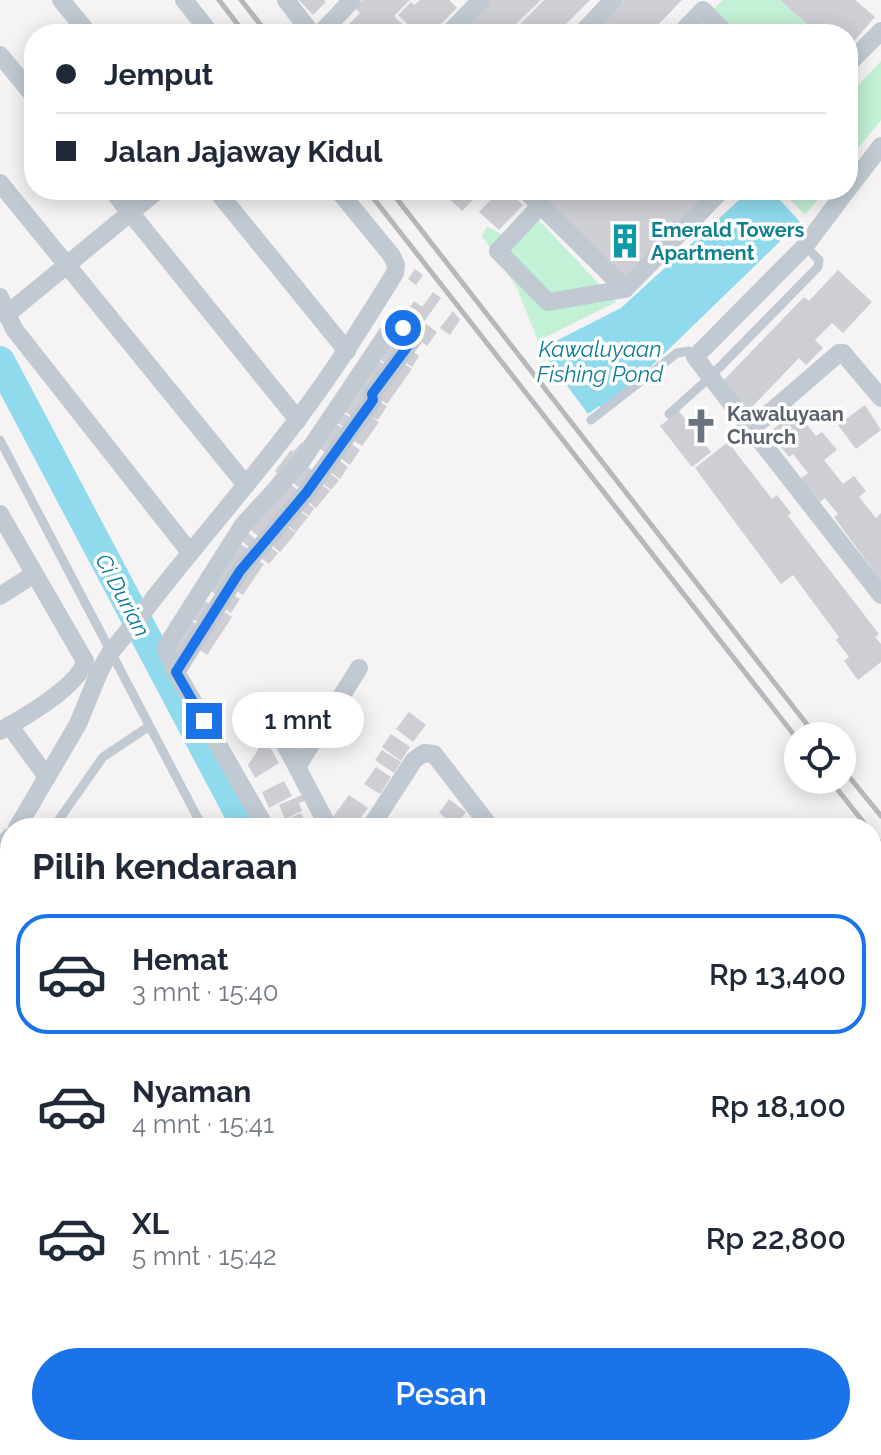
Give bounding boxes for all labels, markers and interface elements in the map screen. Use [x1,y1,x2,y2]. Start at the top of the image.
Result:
text: Jemput [104,57,213,92]
text: Jalan Jajaway Kidul [104,134,382,169]
place label: Emerald Towers Apartment [651,218,804,265]
building icon: Emerald Towers Apartment [606,222,644,260]
route start [385,310,421,346]
water label: Kawaluyaan Fishing Pond [537,336,664,387]
place label: Kawaluyaan Church [727,402,844,449]
church icon: Kawaluyaan Church [682,407,720,445]
water label: Ci Durian [90,549,156,641]
callout: 1 mnt [232,693,364,749]
route end [186,703,222,739]
text: 1 mnt [264,705,332,735]
map controls [784,722,856,794]
button: locate [784,722,856,794]
text: Pilih kendaraan [32,845,298,887]
icon: car [36,938,108,1010]
text: Hemat [132,942,229,977]
text: Rp 13,400 [709,957,846,992]
text: 3 mnt · 15:40 [132,977,279,1007]
icon: car [36,1070,108,1142]
text: Nyaman [132,1074,252,1109]
text: Rp 18,100 [710,1089,846,1124]
text: 4 mnt · 15:41 [132,1109,274,1139]
icon: car [36,1202,108,1274]
text: XL [132,1206,169,1241]
text: Rp 22,800 [706,1221,846,1256]
text: 5 mnt · 15:42 [132,1241,277,1271]
button: Pesan [32,1348,850,1440]

